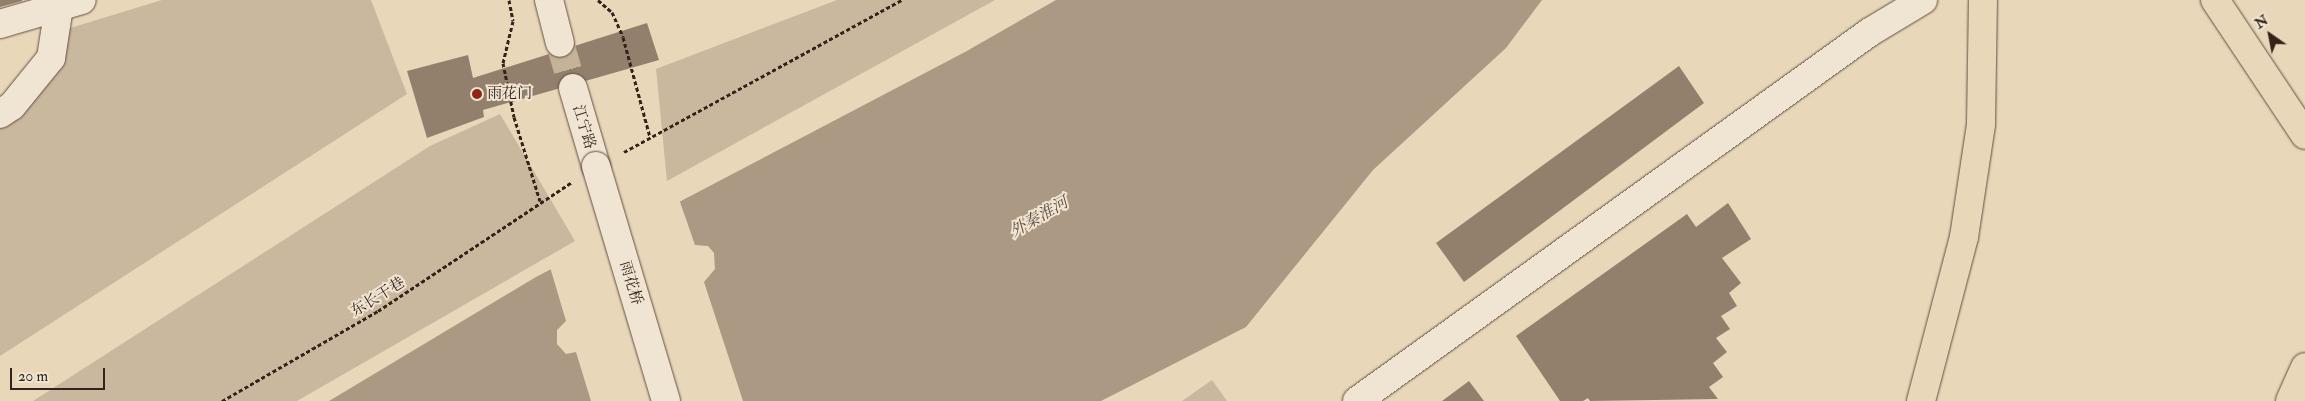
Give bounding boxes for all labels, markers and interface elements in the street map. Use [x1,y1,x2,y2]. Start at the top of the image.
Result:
north arrow [2245,10,2295,60]
text: N [2252,11,2271,33]
place label: 雨花门 [487,85,532,103]
marker: 雨花门 [471,88,483,100]
street label: 江宁路 [569,103,599,151]
water label: 外秦淮河 [1006,193,1072,241]
street label: 雨花桥 [616,259,646,307]
street label: 东长干巷 [348,273,408,321]
scale bar [12,358,108,390]
text: 20 m [18,367,48,386]

